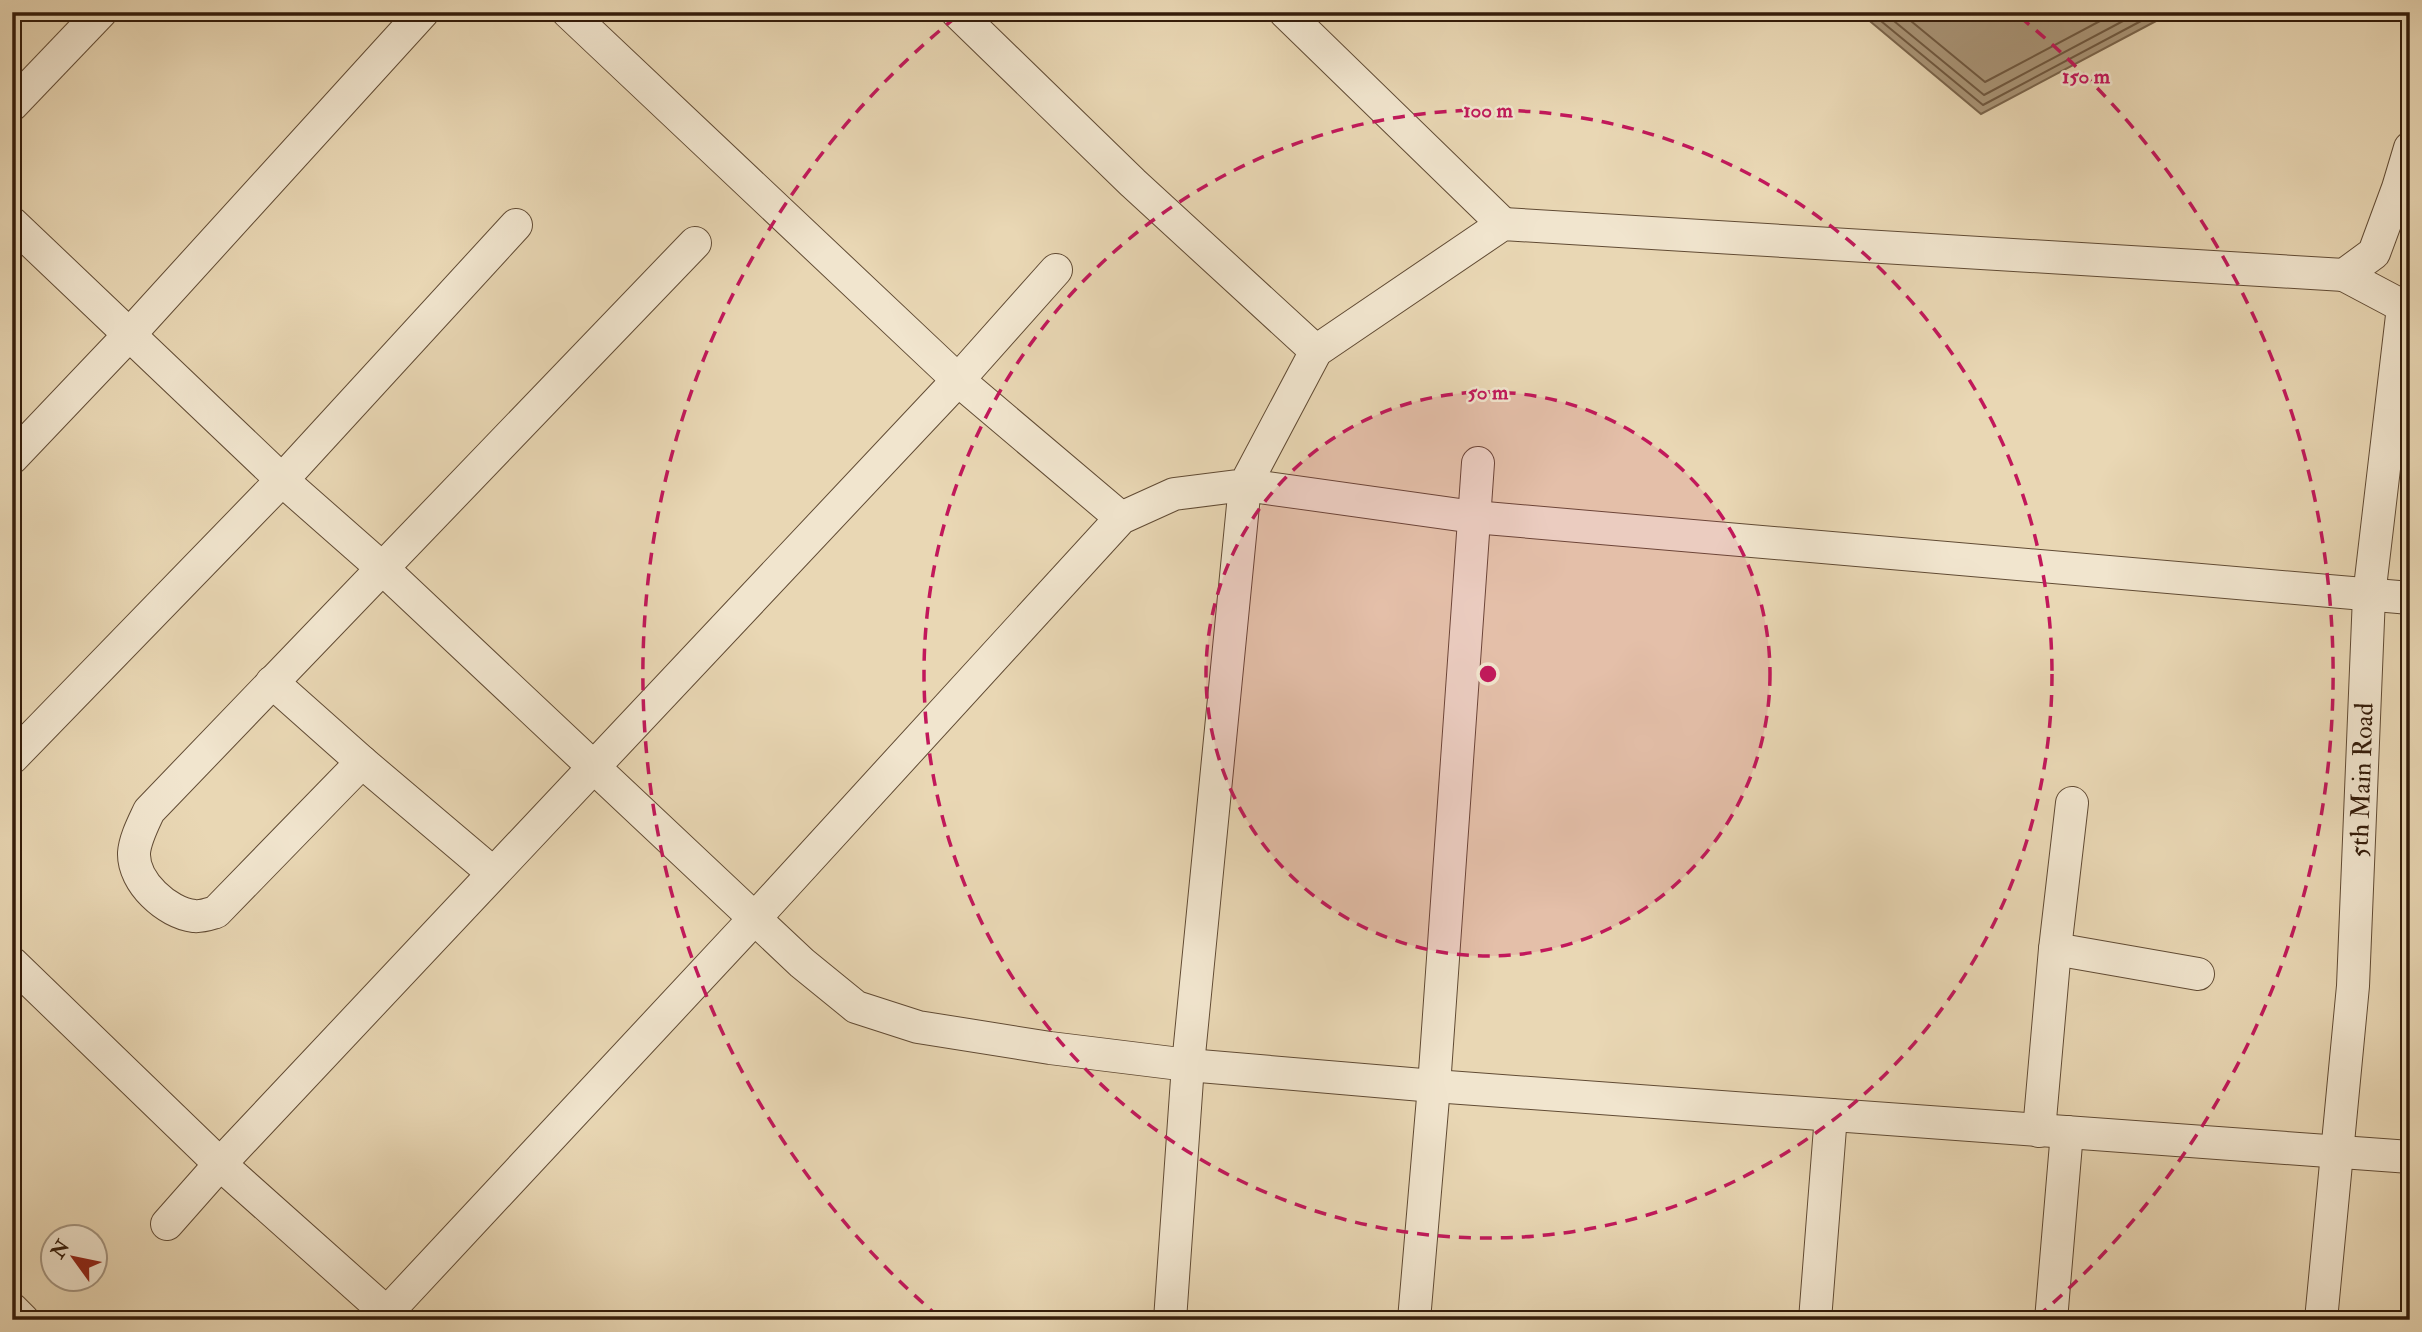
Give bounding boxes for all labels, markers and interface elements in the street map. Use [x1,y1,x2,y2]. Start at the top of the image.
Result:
text: 150 m [2062,63,2111,90]
text: 100 m [1463,97,1514,124]
text: 50 m [1468,379,1509,406]
centre of rings [1476,662,1500,686]
street label: 5th Main Road [2343,702,2381,858]
north arrow [38,1224,108,1294]
text: N [45,1235,76,1264]

